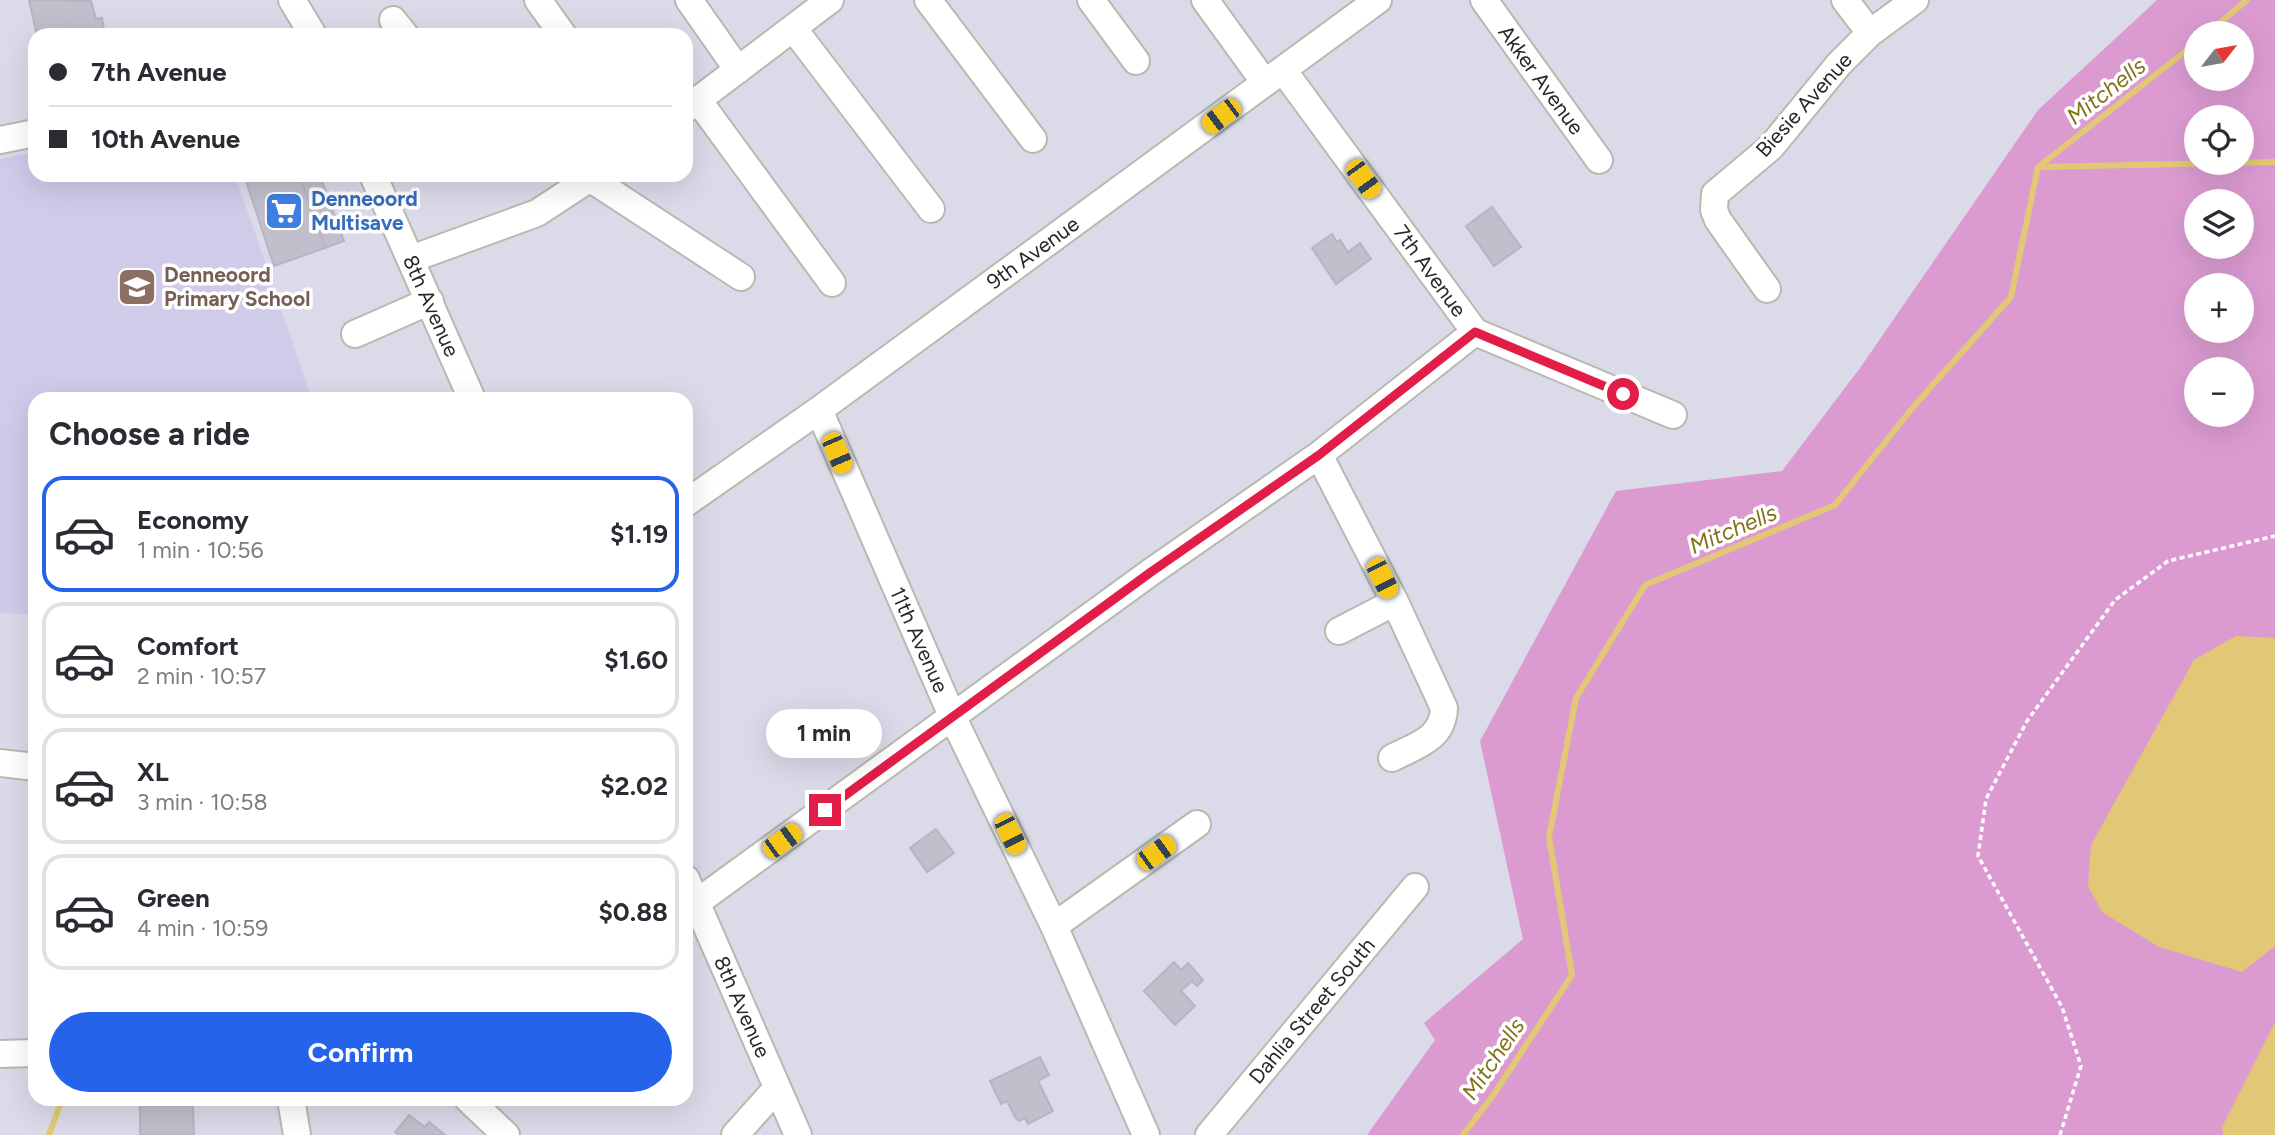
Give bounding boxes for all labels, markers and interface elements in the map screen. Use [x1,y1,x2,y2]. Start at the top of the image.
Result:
street label: Akker Avenue [1493,20,1589,139]
north arrow [2184,21,2254,91]
map controls [2184,21,2254,427]
street label: Biesie Avenue [1750,47,1857,162]
water label: Mitchells [2061,51,2151,131]
text: 7th Avenue [91,56,227,88]
car [1198,95,1245,137]
button: locate [2184,105,2254,175]
text: 10th Avenue [91,123,240,155]
car [1343,156,1384,202]
place label: Denneoord Multisave [311,186,418,235]
button: layers [2184,189,2254,259]
supermarket icon: Denneoord Multisave [263,190,305,232]
street label: 9th Avenue [982,211,1084,294]
street label: 7th Avenue [1389,220,1472,321]
street label: 8th Avenue [398,251,465,361]
place label: Denneoord Primary School [164,262,310,311]
school or university icon: Denneoord Primary School [116,266,158,308]
button: + [2184,273,2254,343]
button: − [2184,357,2254,427]
route start [1607,378,1639,410]
text: Choose a ride [49,415,250,453]
car [820,430,855,476]
water label: Mitchells [1685,498,1781,560]
icon: car [53,503,116,566]
text: Economy [137,504,249,536]
text: $1.19 [610,518,668,550]
text: 1 min · 10:56 [137,536,263,564]
car [1364,555,1401,601]
street label: 11th Avenue [885,583,954,697]
icon: car [53,629,116,692]
text: Comfort [137,630,239,662]
text: $1.60 [604,644,668,676]
text: 2 min · 10:57 [137,662,266,690]
callout: 1 min [767,708,883,758]
text: 1 min [797,719,851,747]
icon: car [53,755,116,818]
text: XL [137,756,169,788]
text: $2.02 [600,770,668,802]
text: 3 min · 10:58 [137,788,268,816]
route end [809,794,841,826]
car [992,811,1029,857]
car [759,820,806,862]
car [1133,832,1180,874]
icon: car [53,881,116,944]
text: Green [137,882,210,914]
text: $0.88 [598,896,668,928]
text: 4 min · 10:59 [137,914,268,942]
street label: Dahlia Street South [1243,933,1380,1089]
street label: 8th Avenue [709,952,776,1062]
button: Confirm [49,1012,672,1092]
water label: Mitchells [1456,1013,1531,1105]

